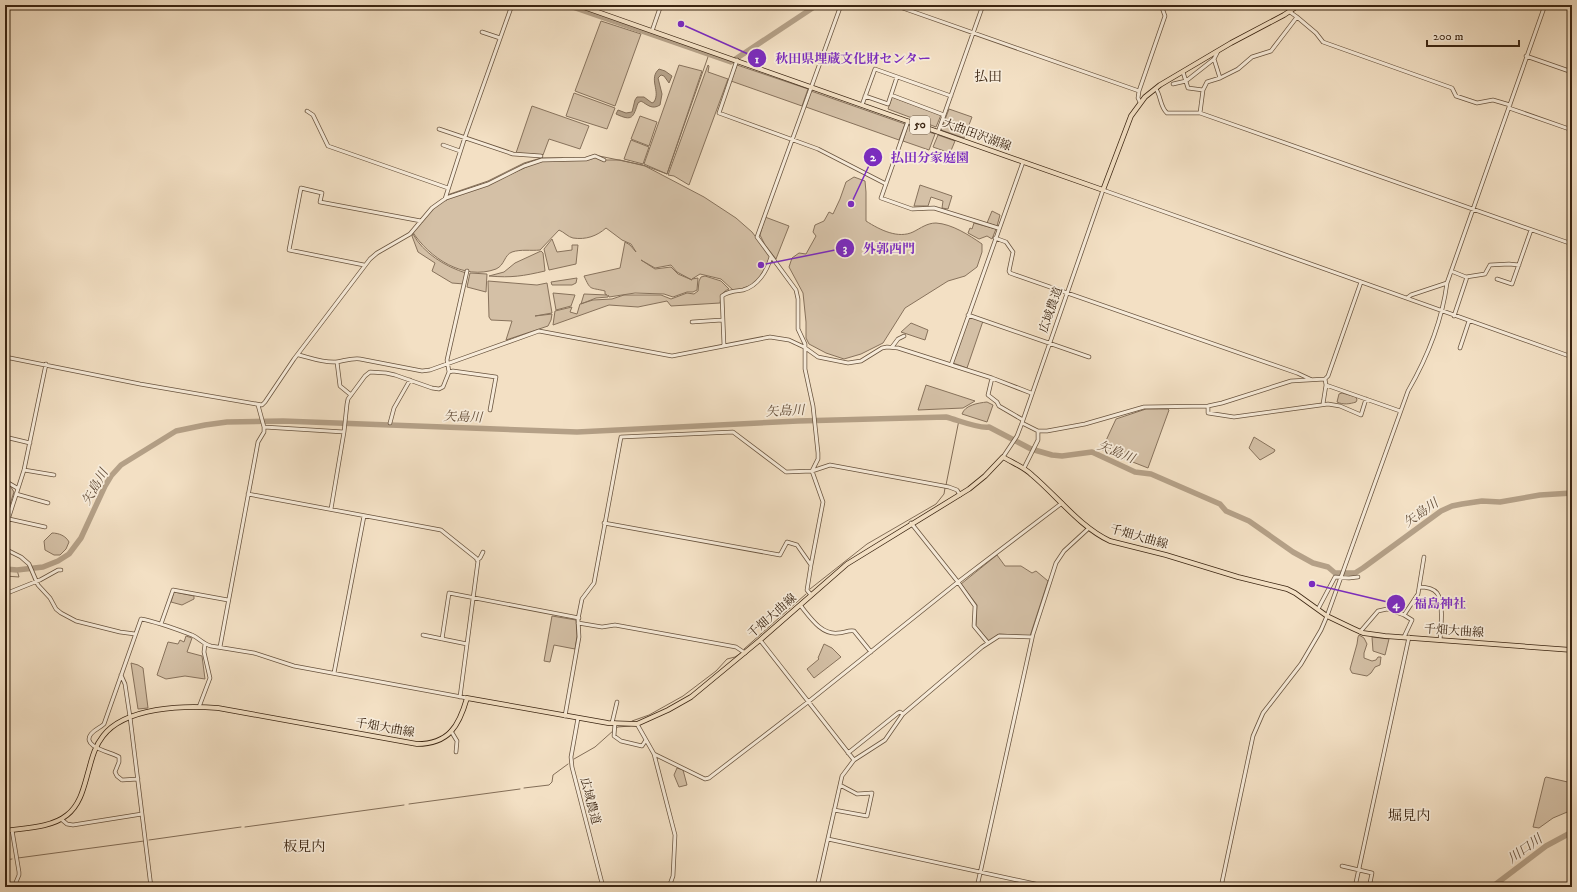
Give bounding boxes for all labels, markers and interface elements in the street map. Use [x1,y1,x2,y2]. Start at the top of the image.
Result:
scale bar [1427,22,1519,48]
text: 200 m [1433,29,1463,44]
callout: 秋田県埋蔵文化財センター [747,46,939,71]
text: 秋田県埋蔵文化財センター [775,51,931,67]
text: 1 [755,52,760,67]
district label: 払田 [974,68,1002,86]
road number: 50 [910,116,930,134]
street label: 大曲田沢湖線 [941,116,1013,154]
callout: 払田分家庭園 [863,145,977,170]
text: 2 [870,150,877,165]
text: 払田分家庭園 [891,150,969,166]
callout: 外郭西門 [835,236,923,261]
text: 3 [843,241,848,256]
text: 外郭西門 [863,241,915,257]
street label: 広域農道 [1036,285,1066,335]
water label: 矢島川 [765,402,807,420]
water label: 矢島川 [443,408,485,426]
water label: 矢島川 [1095,437,1139,467]
water label: 矢島川 [78,464,113,508]
water label: 矢島川 [1400,494,1443,531]
street label: 千畑大曲線 [1108,522,1170,552]
street label: 千畑大曲線 [744,591,800,641]
callout: 福島神社 [1386,591,1474,616]
text: 福島神社 [1414,596,1466,612]
text: 4 [1392,597,1401,612]
street label: 千畑大曲線 [1424,621,1484,641]
street label: 千畑大曲線 [354,715,416,741]
street label: 広域農道 [577,776,603,826]
district label: 堀見内 [1388,807,1430,825]
water label: 川口川 [1505,830,1547,867]
district label: 板見内 [283,838,325,856]

